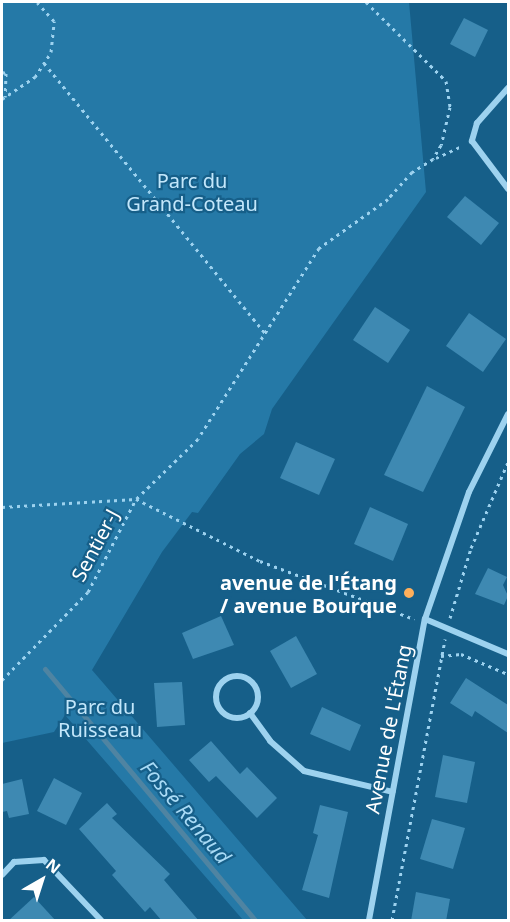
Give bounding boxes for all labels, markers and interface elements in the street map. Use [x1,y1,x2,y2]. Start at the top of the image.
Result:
park label: Parc du Grand-Coteau [126,168,258,215]
street label: Sentier-J [66,505,124,585]
place label: avenue de l'Étang / avenue Bourque [220,570,397,617]
marker: avenue de l'Étang / avenue Bourque [402,586,416,600]
street label: Avenue de L'Étang [360,642,416,816]
park label: Parc du Ruisseau [58,694,142,741]
water label: Fossé Renaud [136,755,236,869]
north arrow [12,850,72,910]
text: N [41,853,65,879]

